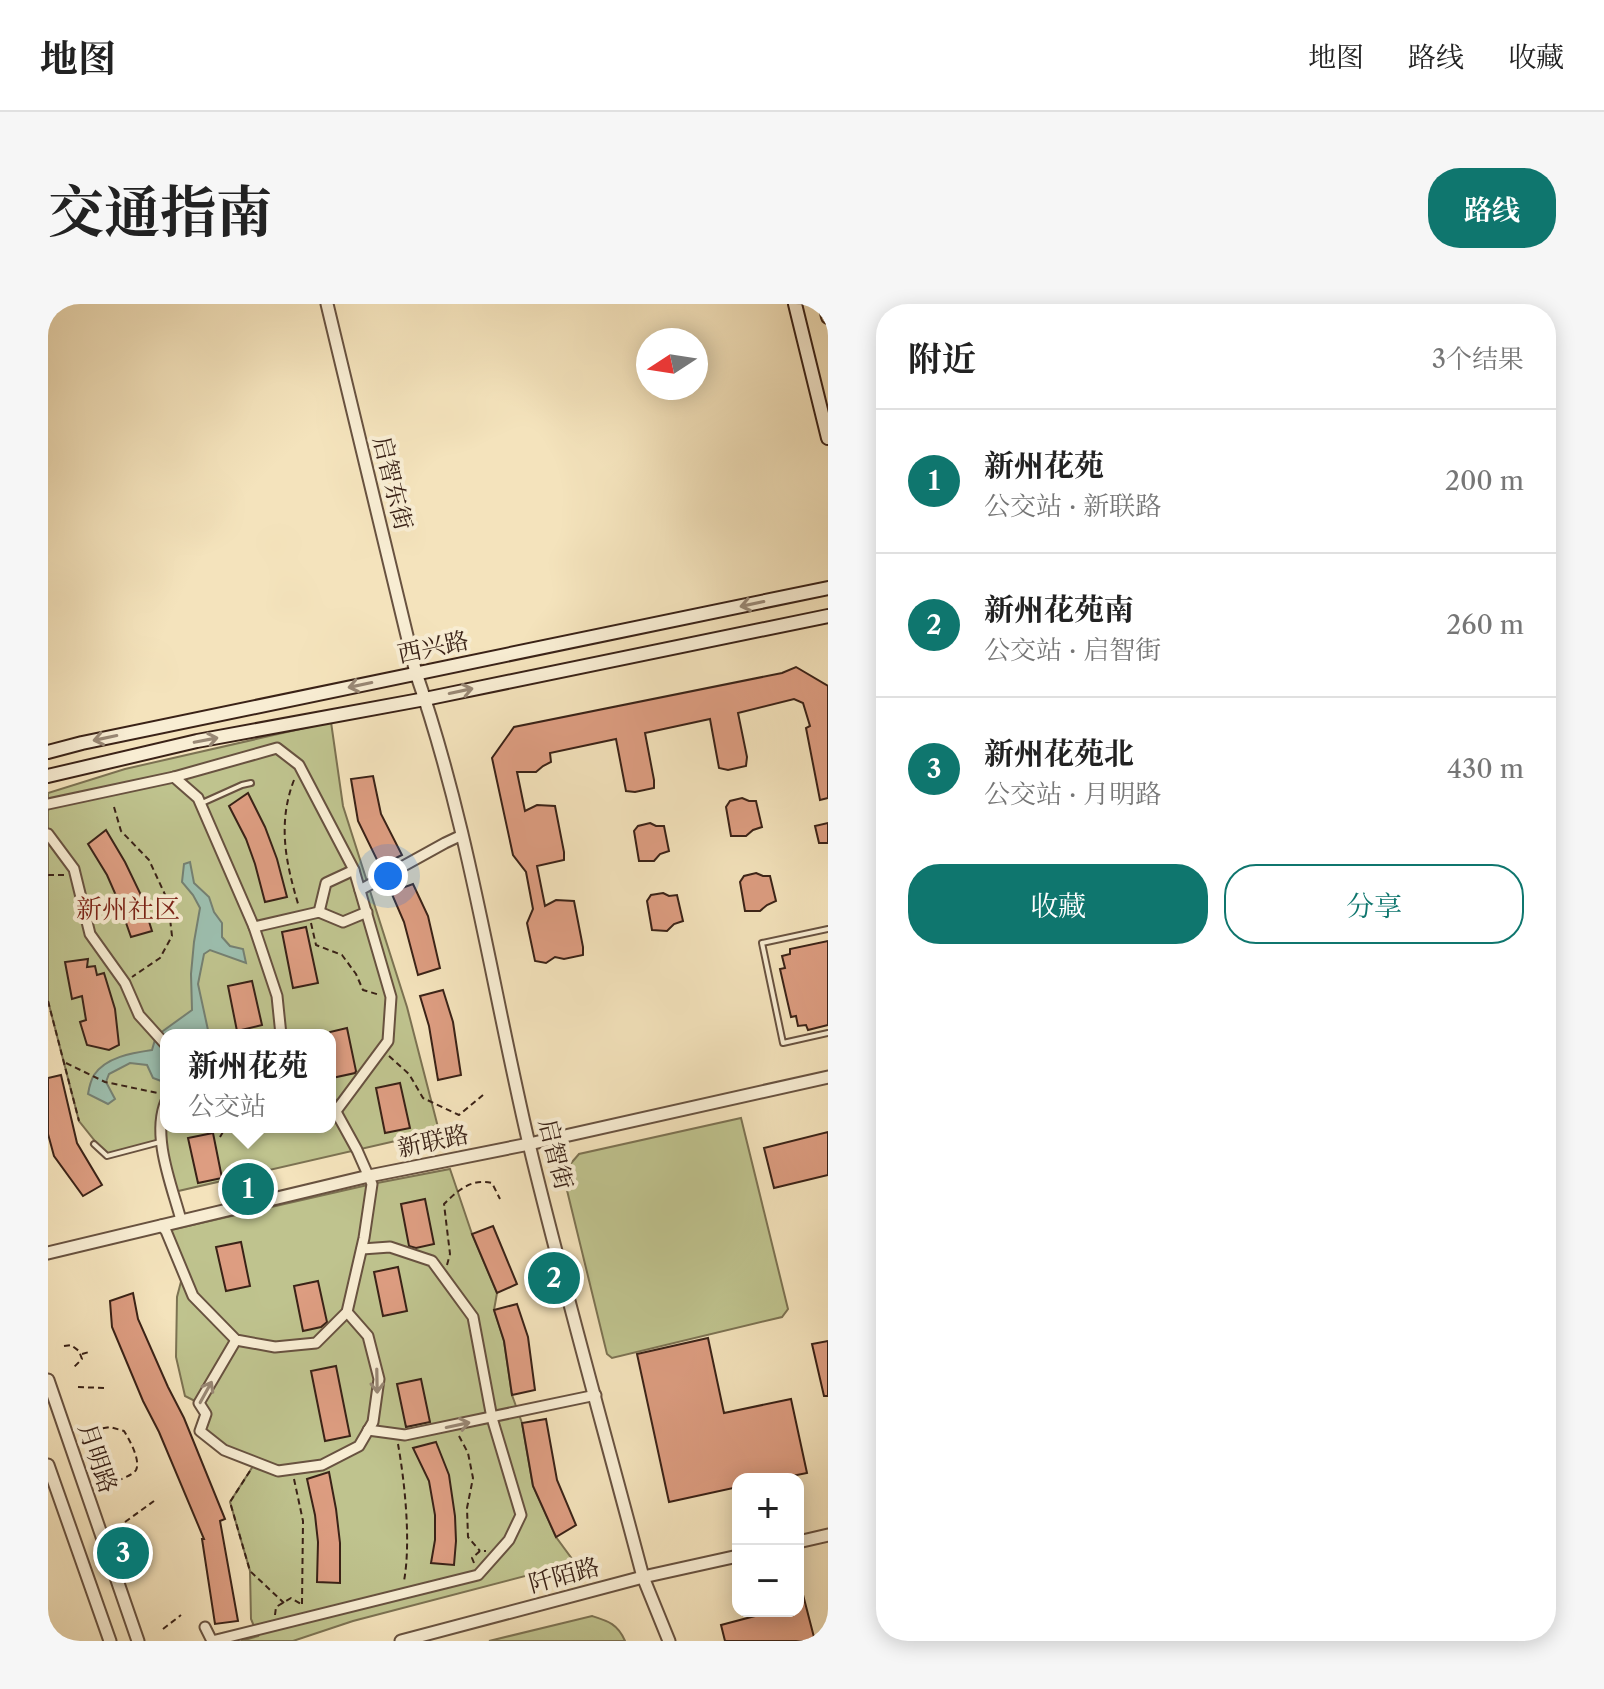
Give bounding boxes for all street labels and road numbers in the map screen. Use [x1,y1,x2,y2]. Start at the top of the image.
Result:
street label: 启智东街 [367,433,419,533]
street label: 西兴路 [395,625,471,669]
street label: 启智街 [533,1116,579,1192]
street label: 新联路 [395,1119,471,1163]
street label: 月明路 [73,1419,123,1497]
street label: 阡陌路 [525,1552,603,1598]

